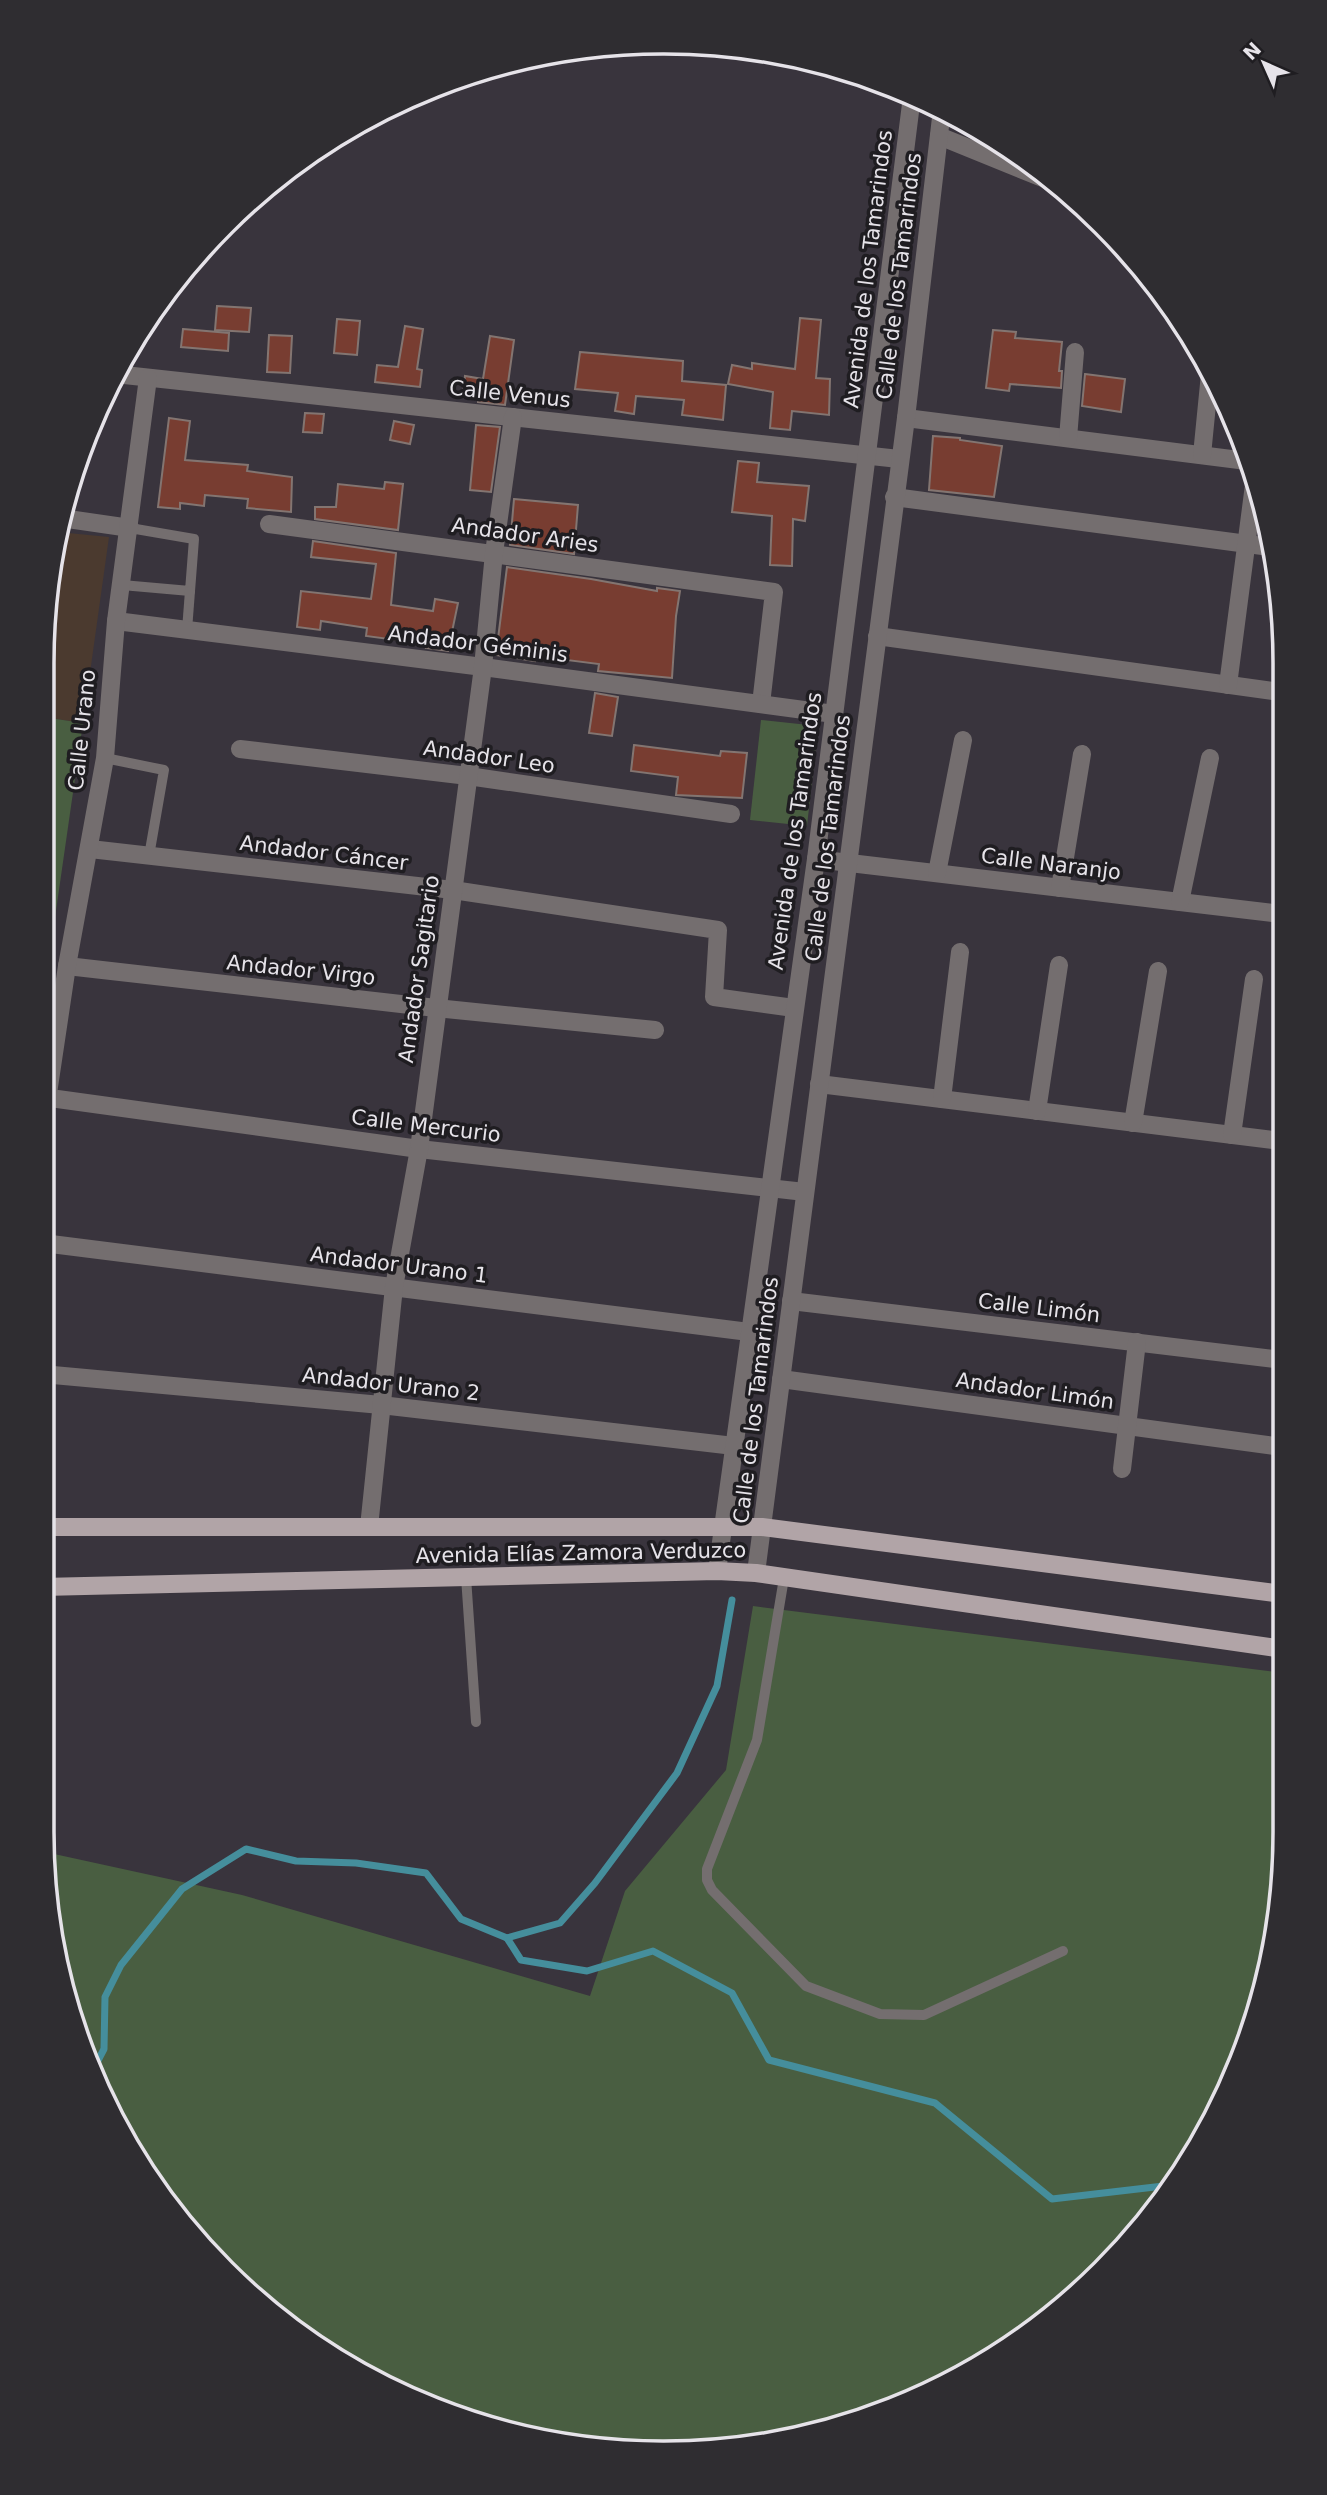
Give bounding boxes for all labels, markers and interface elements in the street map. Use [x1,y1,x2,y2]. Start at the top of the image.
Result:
north arrow [1229,28,1299,98]
text: N [1239,38,1265,64]
street label: Avenida de los Tamarindos [839,128,897,410]
street label: Calle de los Tamarindos [872,151,926,401]
street label: Calle Venus [448,376,572,412]
street label: Andador Aries [450,513,600,557]
street label: Andador Géminis [387,621,569,667]
street label: Calle Urano [64,668,100,792]
street label: Avenida de los Tamarindos [764,691,826,971]
street label: Calle de los Tamarindos [801,713,855,963]
street label: Andador Leo [422,736,556,778]
street label: Andador Cáncer [239,831,410,875]
street label: Calle Naranjo [980,844,1122,884]
street label: Andador Sagitario [394,874,444,1064]
street label: Andador Virgo [225,950,377,990]
street label: Calle Mercurio [350,1105,502,1147]
street label: Andador Urano 1 [309,1242,489,1288]
street label: Calle de los Tamarindos [729,1275,783,1525]
street label: Calle Limón [977,1289,1101,1327]
street label: Andador Urano 2 [301,1363,481,1405]
street label: Andador Limón [954,1368,1116,1414]
street label: Avenida Elías Zamora Verduzco [415,1538,747,1568]

